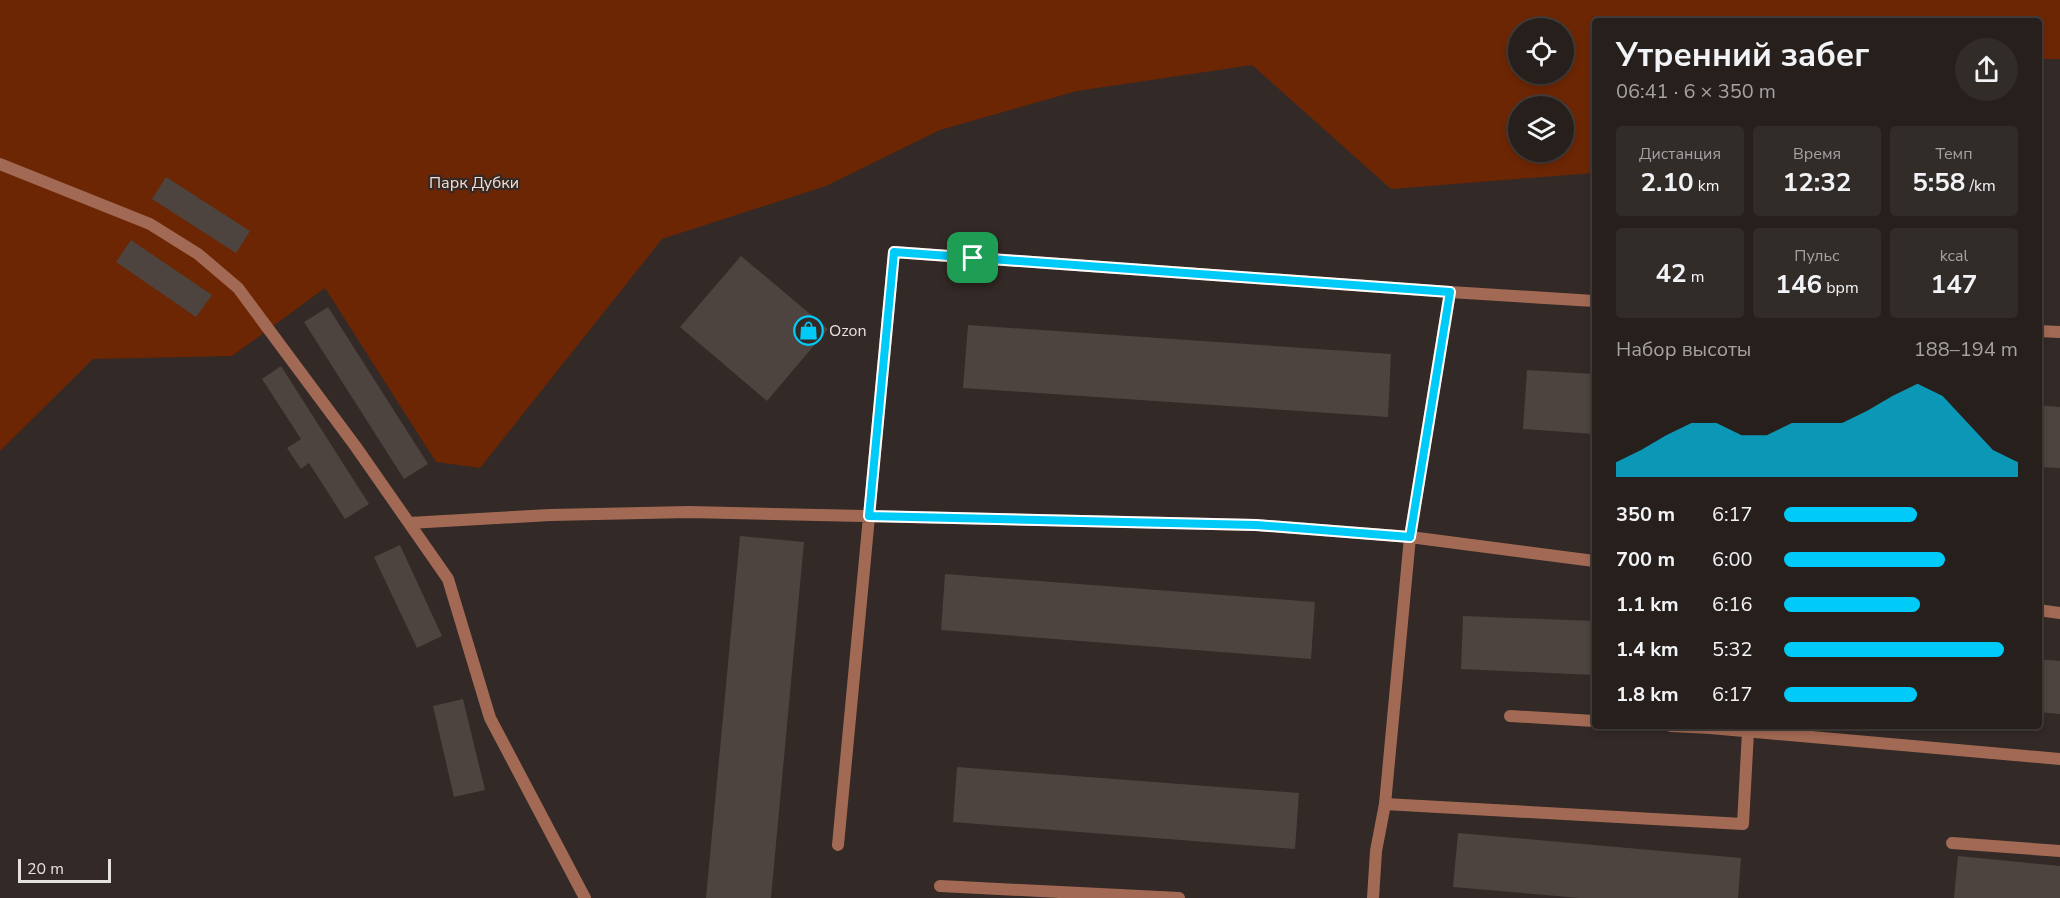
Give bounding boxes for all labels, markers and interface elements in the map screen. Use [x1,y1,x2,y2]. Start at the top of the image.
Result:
map controls [1508,18,1574,162]
button: locate [1508,18,1574,84]
text: Утренний забег [1616,33,1869,78]
button: share [1955,38,2018,101]
text: 06:41 · 6 × 350 m [1616,78,1776,105]
button: layers [1508,96,1574,162]
text: Дистанция [1639,143,1721,165]
text: Время [1793,143,1841,165]
text: Темп [1936,143,1972,165]
text: 2.10 [1640,165,1694,200]
text: 12:32 [1783,165,1851,200]
text: 5:58 [1912,165,1965,200]
park label: Парк Дубки [429,172,519,194]
text: km [1694,175,1720,197]
text: /km [1965,175,1996,197]
pin [947,232,998,283]
icon: arrive [956,241,989,274]
text: Пульс [1794,245,1840,267]
text: kcal [1940,245,1968,267]
text: 42 [1655,256,1687,291]
text: m [1687,266,1705,288]
text: 146 [1775,267,1822,302]
text: 147 [1931,267,1977,302]
text: bpm [1822,277,1859,299]
shop icon: Ozon [792,315,824,347]
place label: Ozon [829,320,867,342]
text: Набор высоты [1616,336,1751,363]
text: 188–194 m [1914,336,2018,363]
text: 350 m [1616,501,1675,528]
text: 6:17 [1712,501,1753,528]
text: 700 m [1616,546,1675,573]
text: 6:00 [1712,546,1753,573]
text: 1.1 km [1616,591,1679,618]
text: 6:16 [1712,591,1753,618]
text: 1.4 km [1616,636,1679,663]
text: 5:32 [1712,636,1753,663]
text: 1.8 km [1616,681,1679,708]
text: 6:17 [1712,681,1753,708]
scale bar [18,856,111,884]
text: 20 m [27,858,64,880]

